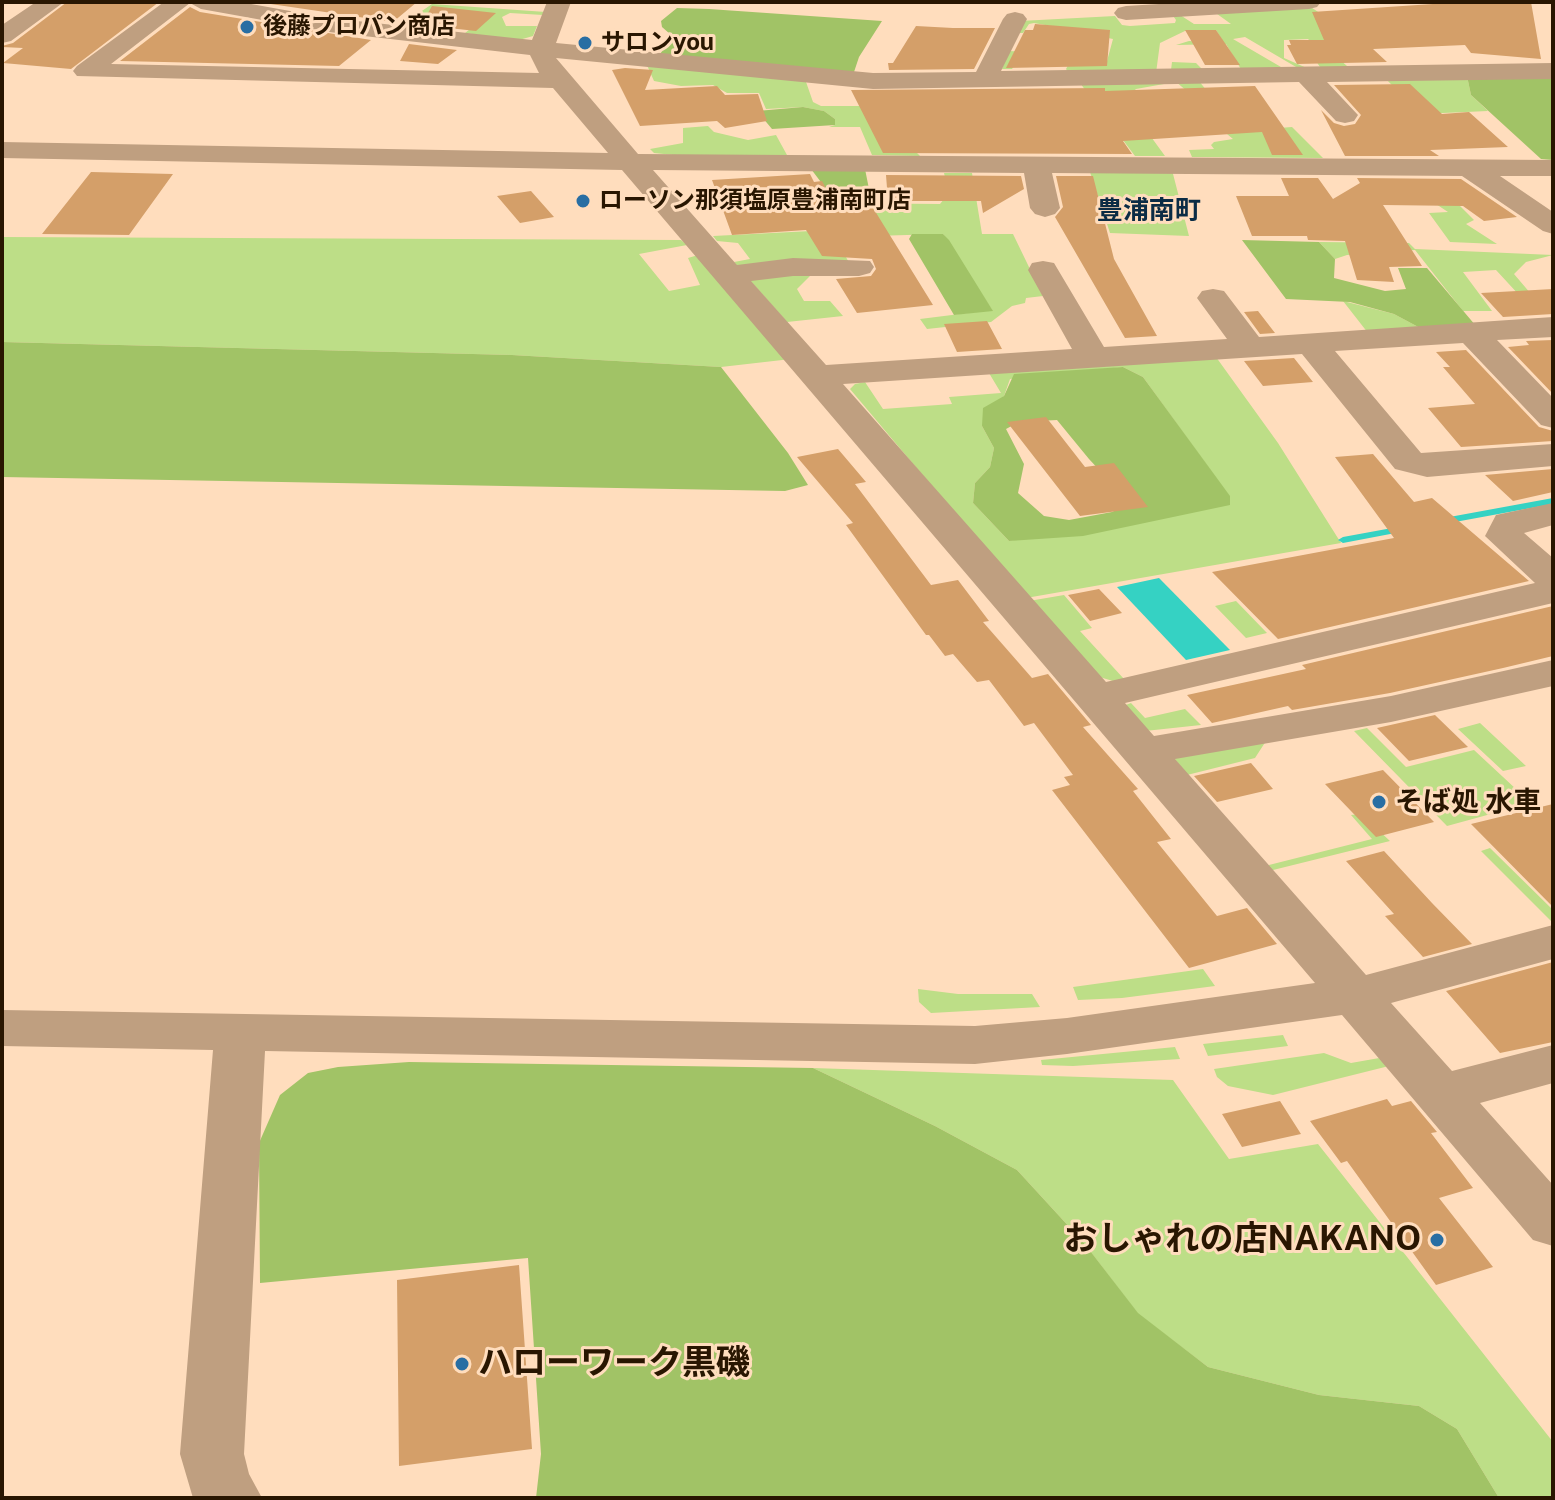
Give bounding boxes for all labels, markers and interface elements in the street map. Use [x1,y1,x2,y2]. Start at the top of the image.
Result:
place label: 後藤プロパン商店 [263,13,455,41]
marker: 後藤プロパン商店 [238,18,256,36]
place label: サロンyou [601,29,714,57]
marker: サロンyou [576,34,594,52]
place label: ローソン那須塩原豊浦南町店 [599,187,911,215]
marker: ローソン那須塩原豊浦南町店 [574,192,592,210]
district label: 豊浦南町 [1097,195,1201,227]
place label: そば処 水車 [1395,785,1541,819]
marker: そば処 水車 [1370,793,1388,811]
place label: おしゃれの店NAKANO [1064,1220,1421,1260]
marker: おしゃれの店NAKANO [1428,1231,1446,1249]
place label: ハローワーク黒磯 [478,1344,750,1384]
marker: ハローワーク黒磯 [453,1355,471,1373]

